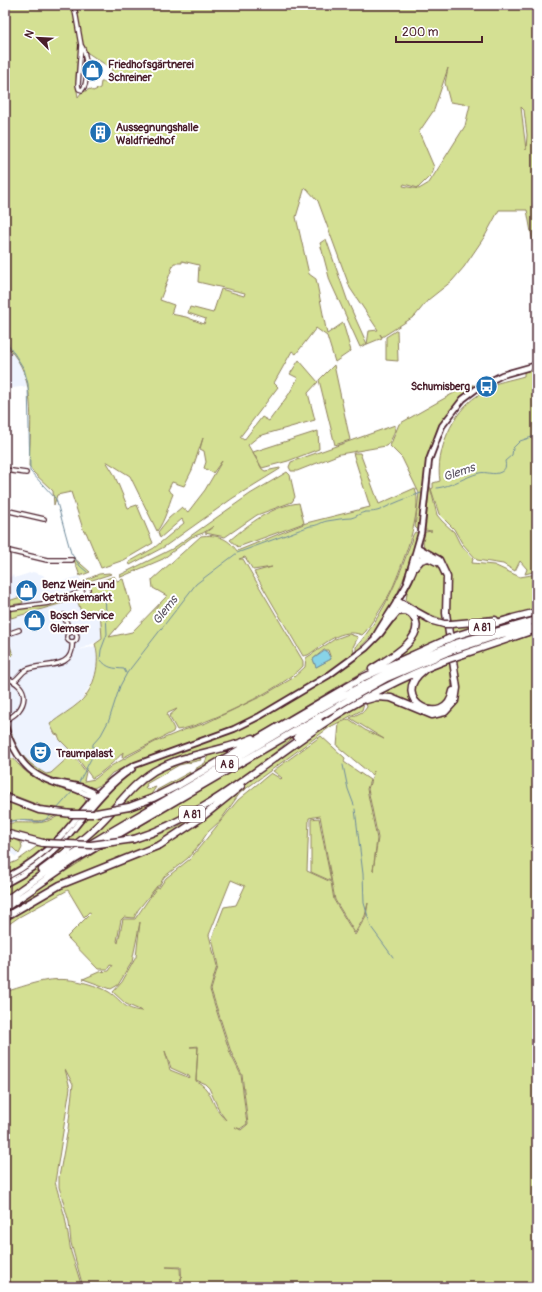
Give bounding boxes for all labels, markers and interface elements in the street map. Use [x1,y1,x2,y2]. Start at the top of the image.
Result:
north arrow [18,18,58,58]
scale bar [396,18,482,44]
text: 200 m [402,25,439,40]
text: N [22,28,37,40]
shop icon: Friedhofsgärtnerei Schreiner [79,57,105,83]
place label: Friedhofsgärtnerei Schreiner [108,58,194,84]
building icon: Aussegnungshalle Waldfriedhof [87,120,113,146]
place label: Aussegnungshalle Waldfriedhof [116,121,199,147]
bus stop icon: Schumisberg [473,373,499,399]
place label: Schumisberg [411,380,470,393]
water label: Glems [441,460,478,485]
shop icon: Benz Wein- und Getränkemarkt [14,577,40,603]
place label: Benz Wein- und Getränkemarkt [42,578,115,604]
water label: Glems [150,592,182,628]
shop icon: Bosch Service Glemser [22,608,48,634]
place label: Bosch Service Glemser [50,609,114,635]
road number: A 81 [469,619,495,635]
theatre icon: Traumpalast [28,740,54,766]
place label: Traumpalast [55,747,114,760]
road number: A 8 [216,756,238,772]
road number: A 81 [179,806,205,822]

